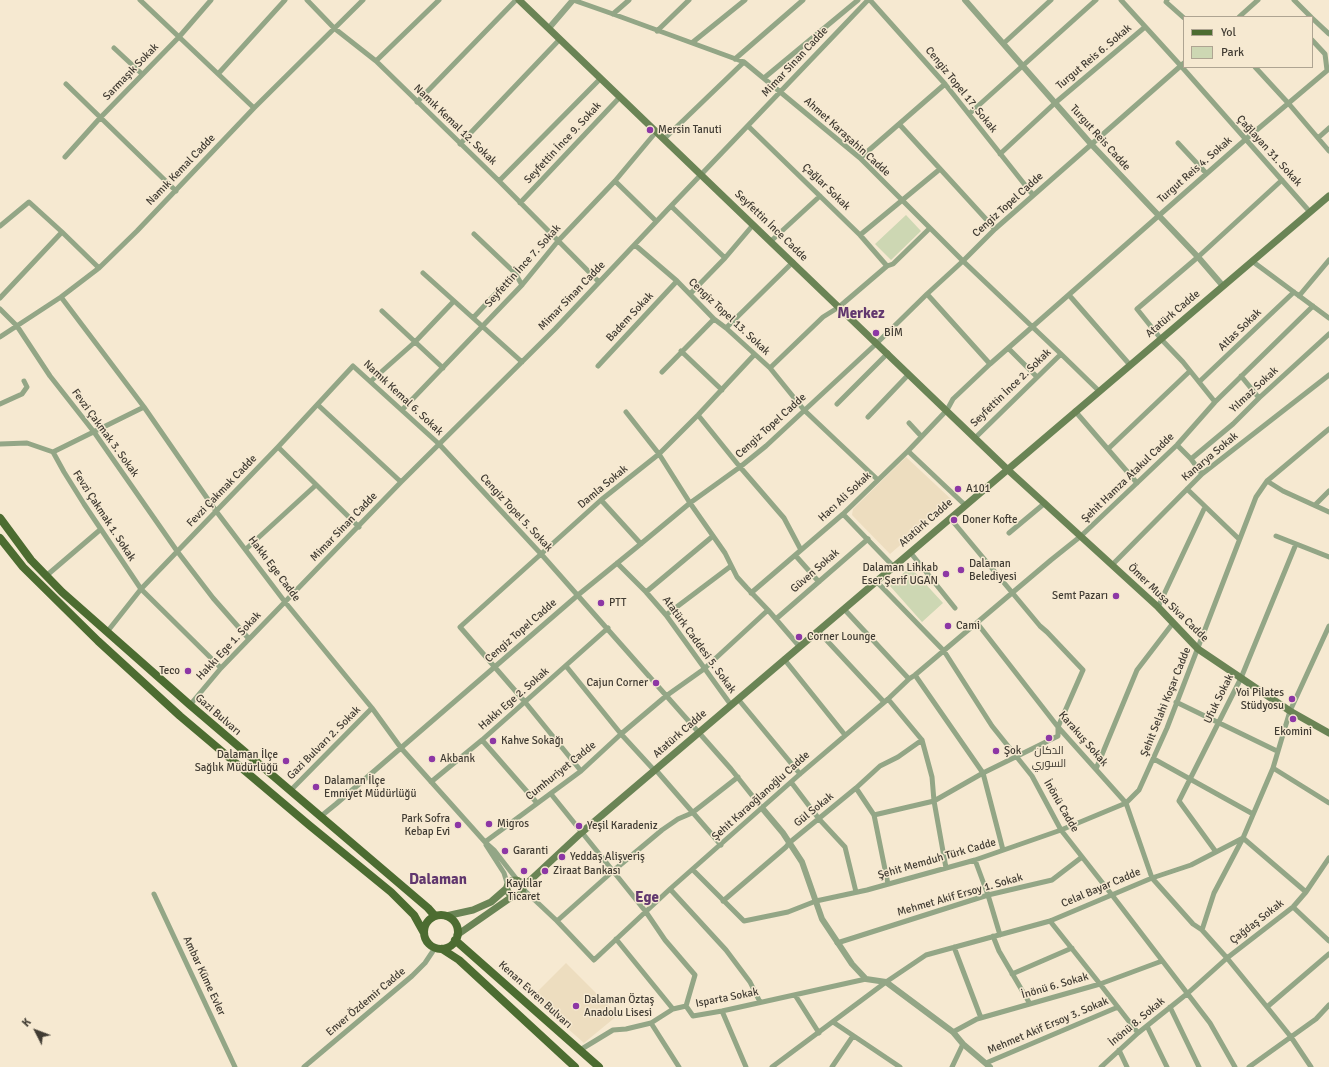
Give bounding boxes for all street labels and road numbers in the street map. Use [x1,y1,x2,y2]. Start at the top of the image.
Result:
street label: Turgut Reis 6. Sokak [1054,22,1134,92]
street label: Mimar Sinan Cadde [759,24,831,100]
street label: Sarmaşık Sokak [100,41,162,103]
street label: Cengiz Topel 17. Sokak [922,44,1000,136]
street label: Namık Kemal 12. Sokak [411,82,499,168]
street label: Ahmet Karaşahin Cadde [801,95,893,179]
street label: Seyfettin İnce 9. Sokak [522,99,604,187]
street label: Turgut Reis Cadde [1067,102,1133,174]
street label: Çağlayan 31. Sokak [1234,113,1304,189]
street label: Namık Kemal Cadde [144,132,218,208]
street label: Turgut Reis 4. Sokak [1155,134,1235,206]
street label: Çağlar Sokak [799,161,853,213]
street label: Cengiz Topel Cadde [970,170,1046,240]
street label: Seyfettin İnce Cadde [732,188,810,264]
street label: Seyfettin İnce 7. Sokak [482,222,564,310]
street label: Mimar Sinan Cadde [536,259,608,333]
street label: Cengiz Topel 13. Sokak [685,276,773,358]
street label: Atatürk Cadde [1143,287,1203,341]
street label: Badem Sokak [604,289,656,345]
street label: Atlas Sokak [1216,306,1264,354]
street label: Seyfettin İnce 2. Sokak [968,346,1054,430]
street label: Namık Kemal 6. Sokak [360,358,446,438]
street label: Yılmaz Sokak [1227,364,1281,416]
street label: Fevzi Çakmak 3. Sokak [69,386,141,480]
street label: Cengiz Topel Cadde [733,391,809,461]
street label: Şehit Hamza Atakul Cadde [1079,430,1177,526]
street label: Kanarya Sokak [1179,430,1241,484]
street label: Fevzi Çakmak Cadde [184,452,260,530]
street label: Damla Sokak [575,462,631,512]
street label: Fevzi Çakmak 1. Sokak [70,468,138,564]
street label: Hacı Ali Sokak [816,469,874,525]
street label: Cengiz Topel 5. Sokak [477,472,555,554]
street label: Mimar Sinan Cadde [308,490,380,564]
street label: Atatürk Cadde [896,496,956,550]
street label: Hakkı Ege Cadde [245,534,303,604]
street label: Güven Sokak [788,546,842,596]
street label: Ömer Musa Siva Cadde [1125,561,1211,645]
street label: Atatürk Caddesi 5. Sokak [659,594,739,696]
street label: Cengiz Topel Cadde [482,596,560,666]
street label: Hakkı Ege 1. Sokak [194,609,264,683]
street label: Şehit Selahi Koşar Cadde [1138,645,1194,759]
street label: Hakkı Ege 2. Sokak [476,665,552,733]
street label: Ufuk Sokak [1201,672,1237,726]
street label: Gazi Bulvarı [192,691,244,739]
street label: Gazi Bulvarı 2. Sokak [284,703,364,783]
street label: Atatürk Cadde [650,707,710,761]
street label: Karakuş Sokak [1055,709,1111,769]
street label: Cumhuriyet Cadde [523,739,599,803]
street label: Şehit Karaoğlanoğlu Cadde [709,749,813,843]
street label: İnönü Cadde [1041,777,1081,835]
street label: Gül Sokak [792,790,836,830]
street label: Şehit Memduh Türk Cadde [876,836,998,882]
street label: Celal Bayar Cadde [1059,865,1143,911]
street label: Mehmet Akif Ersoy 1. Sokak [896,871,1024,919]
street label: Çağdaş Sokak [1227,897,1287,947]
street label: Ambar Küme Evler [180,934,228,1018]
street label: Kenan Evren Bulvarı [496,959,574,1031]
street label: Enver Özdemir Cadde [324,965,408,1039]
street label: İnönü 6. Sokak [1020,970,1090,1002]
street label: Isparta Sokak [694,985,760,1011]
street label: Mehmet Akif Ersoy 3. Sokak [986,995,1110,1057]
street label: İnönü 8. Sokak [1106,995,1168,1049]

